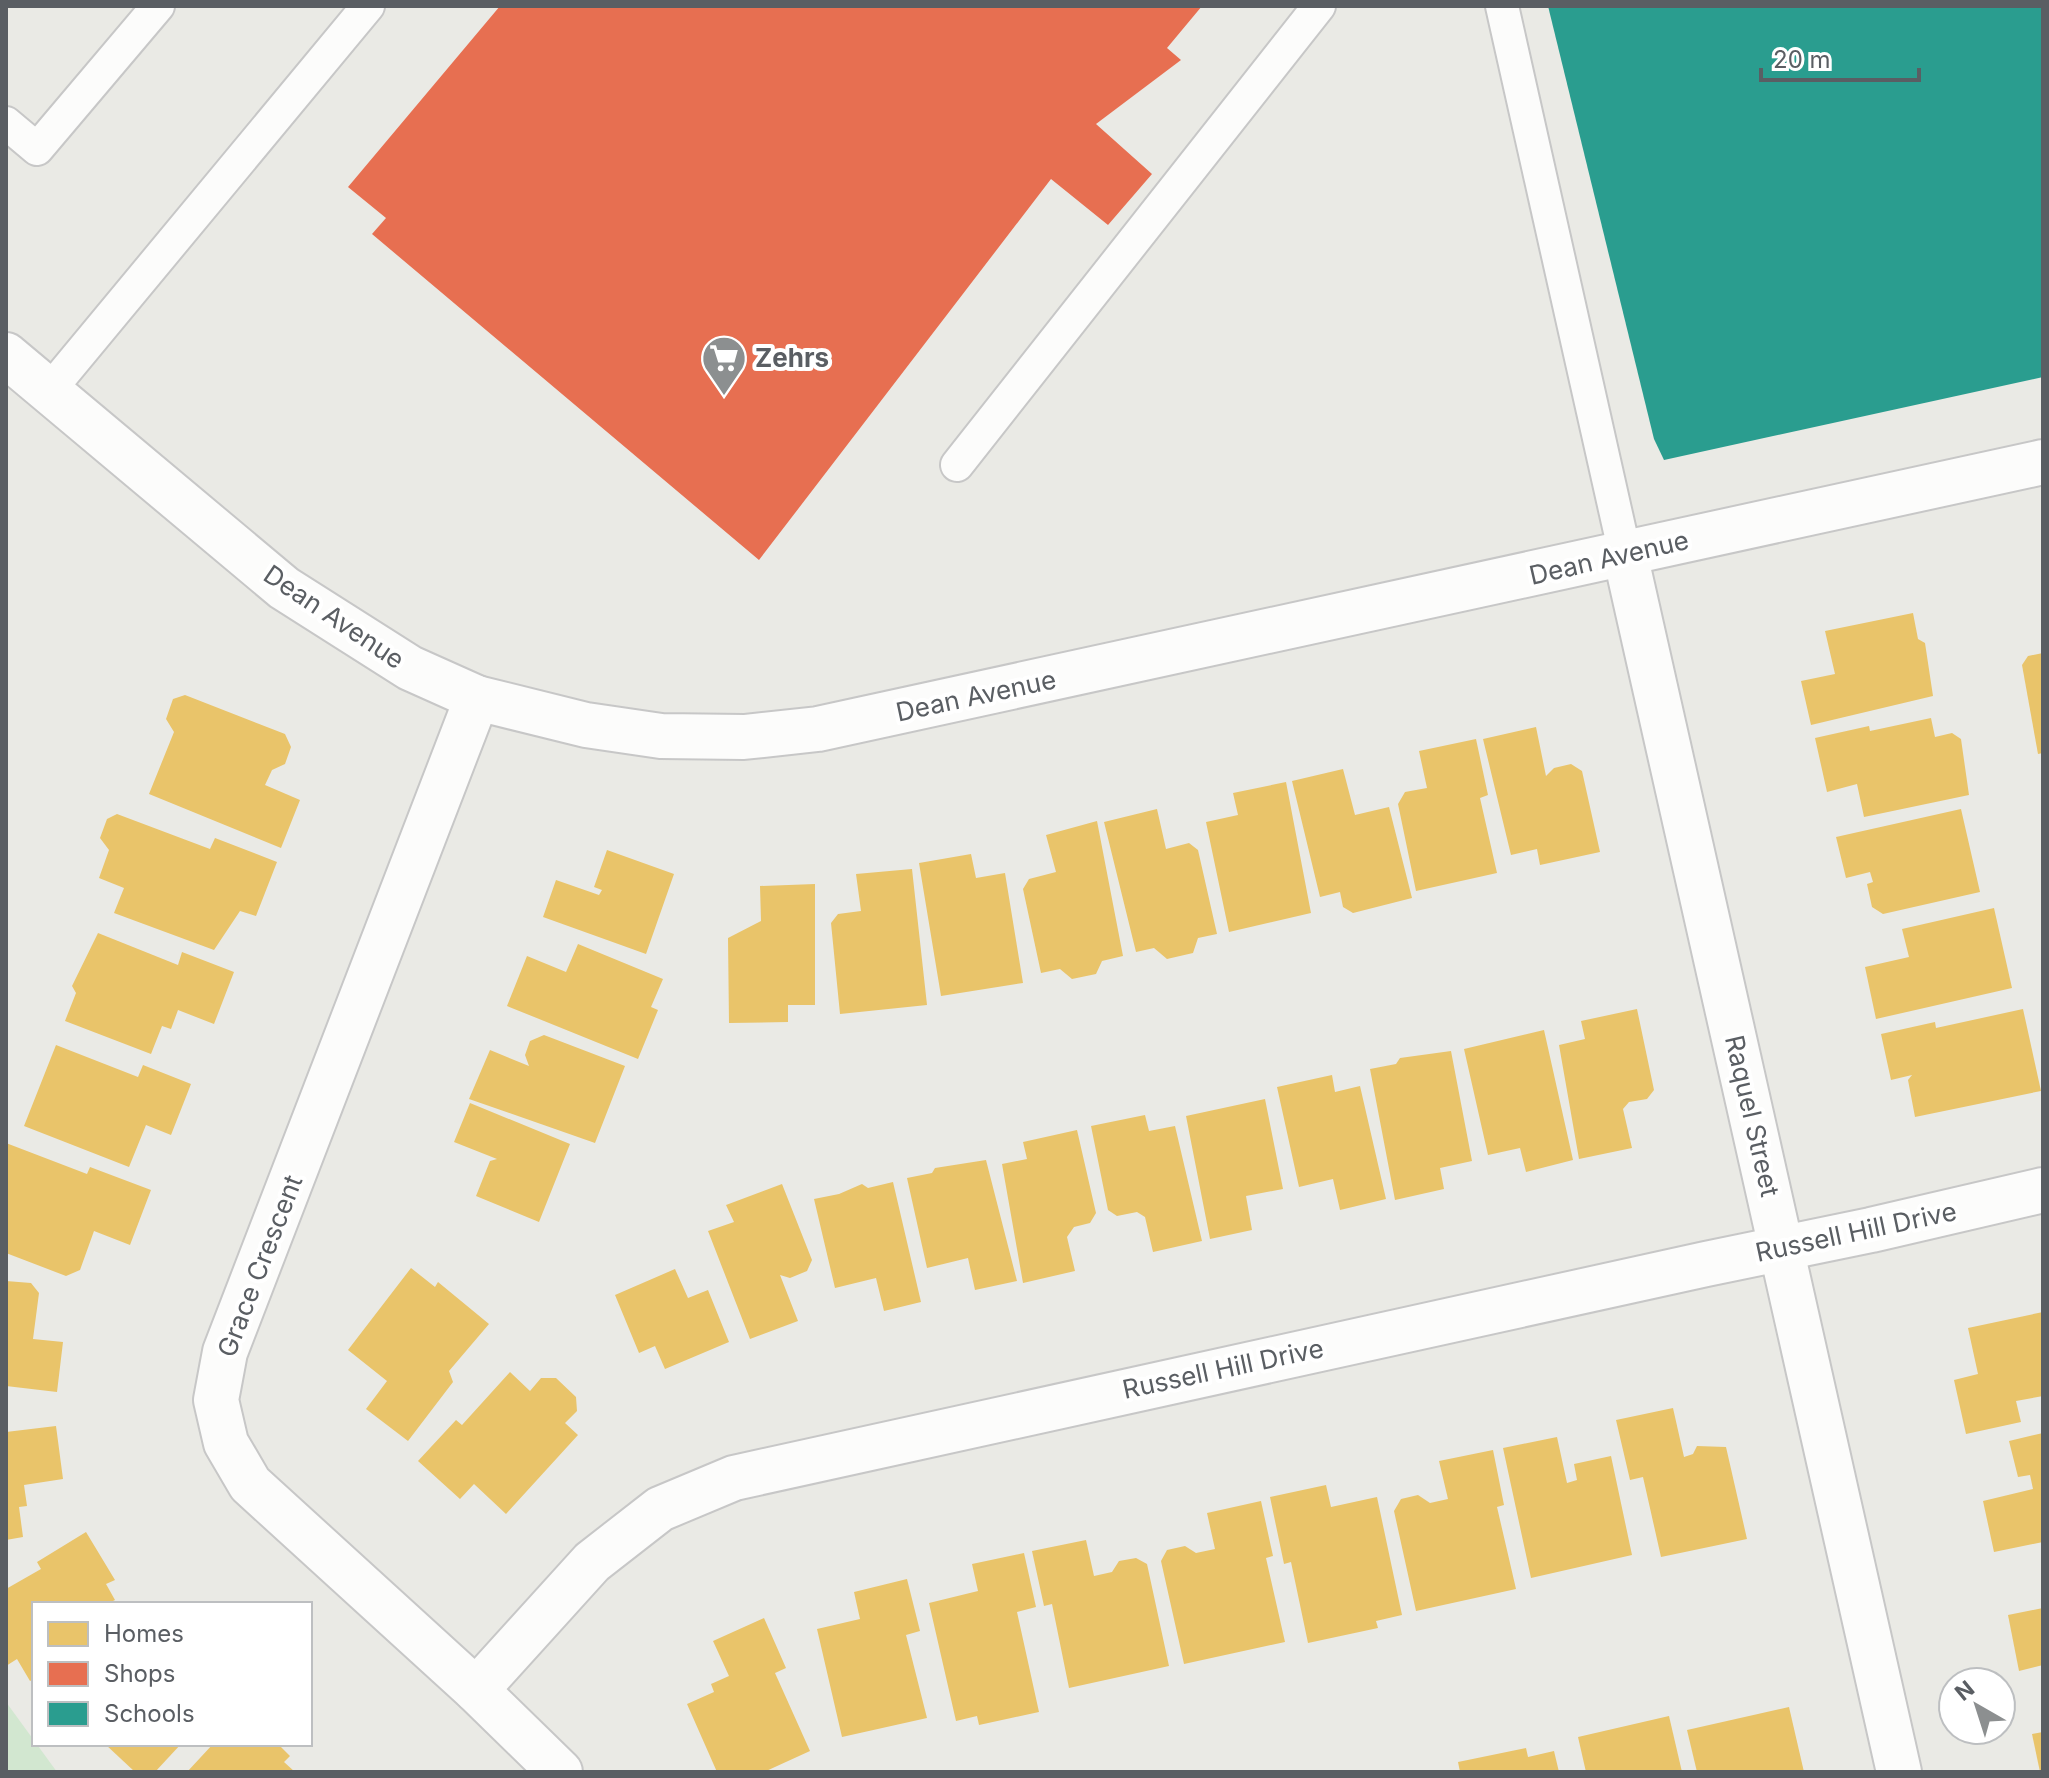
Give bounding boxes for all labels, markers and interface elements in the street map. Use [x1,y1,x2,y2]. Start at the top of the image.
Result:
scale bar [1761,32,1919,82]
text: 20 m [1773,45,1831,74]
supermarket icon: Zehrs [700,334,748,397]
place label: Zehrs [755,342,829,373]
street label: Dean Avenue [1526,524,1692,591]
street label: Dean Avenue [258,558,410,675]
street label: Dean Avenue [893,663,1059,728]
street label: Raquel Street [1719,1032,1786,1200]
street label: Grace Crescent [211,1171,308,1361]
street label: Russell Hill Drive [1753,1195,1959,1268]
street label: Russell Hill Drive [1120,1332,1326,1405]
legend [32,1602,312,1746]
text: Homes [104,1619,184,1648]
text: Shops [104,1659,175,1688]
north arrow [1937,1666,2017,1746]
text: N [1950,1675,1979,1706]
text: Schools [104,1699,195,1728]

